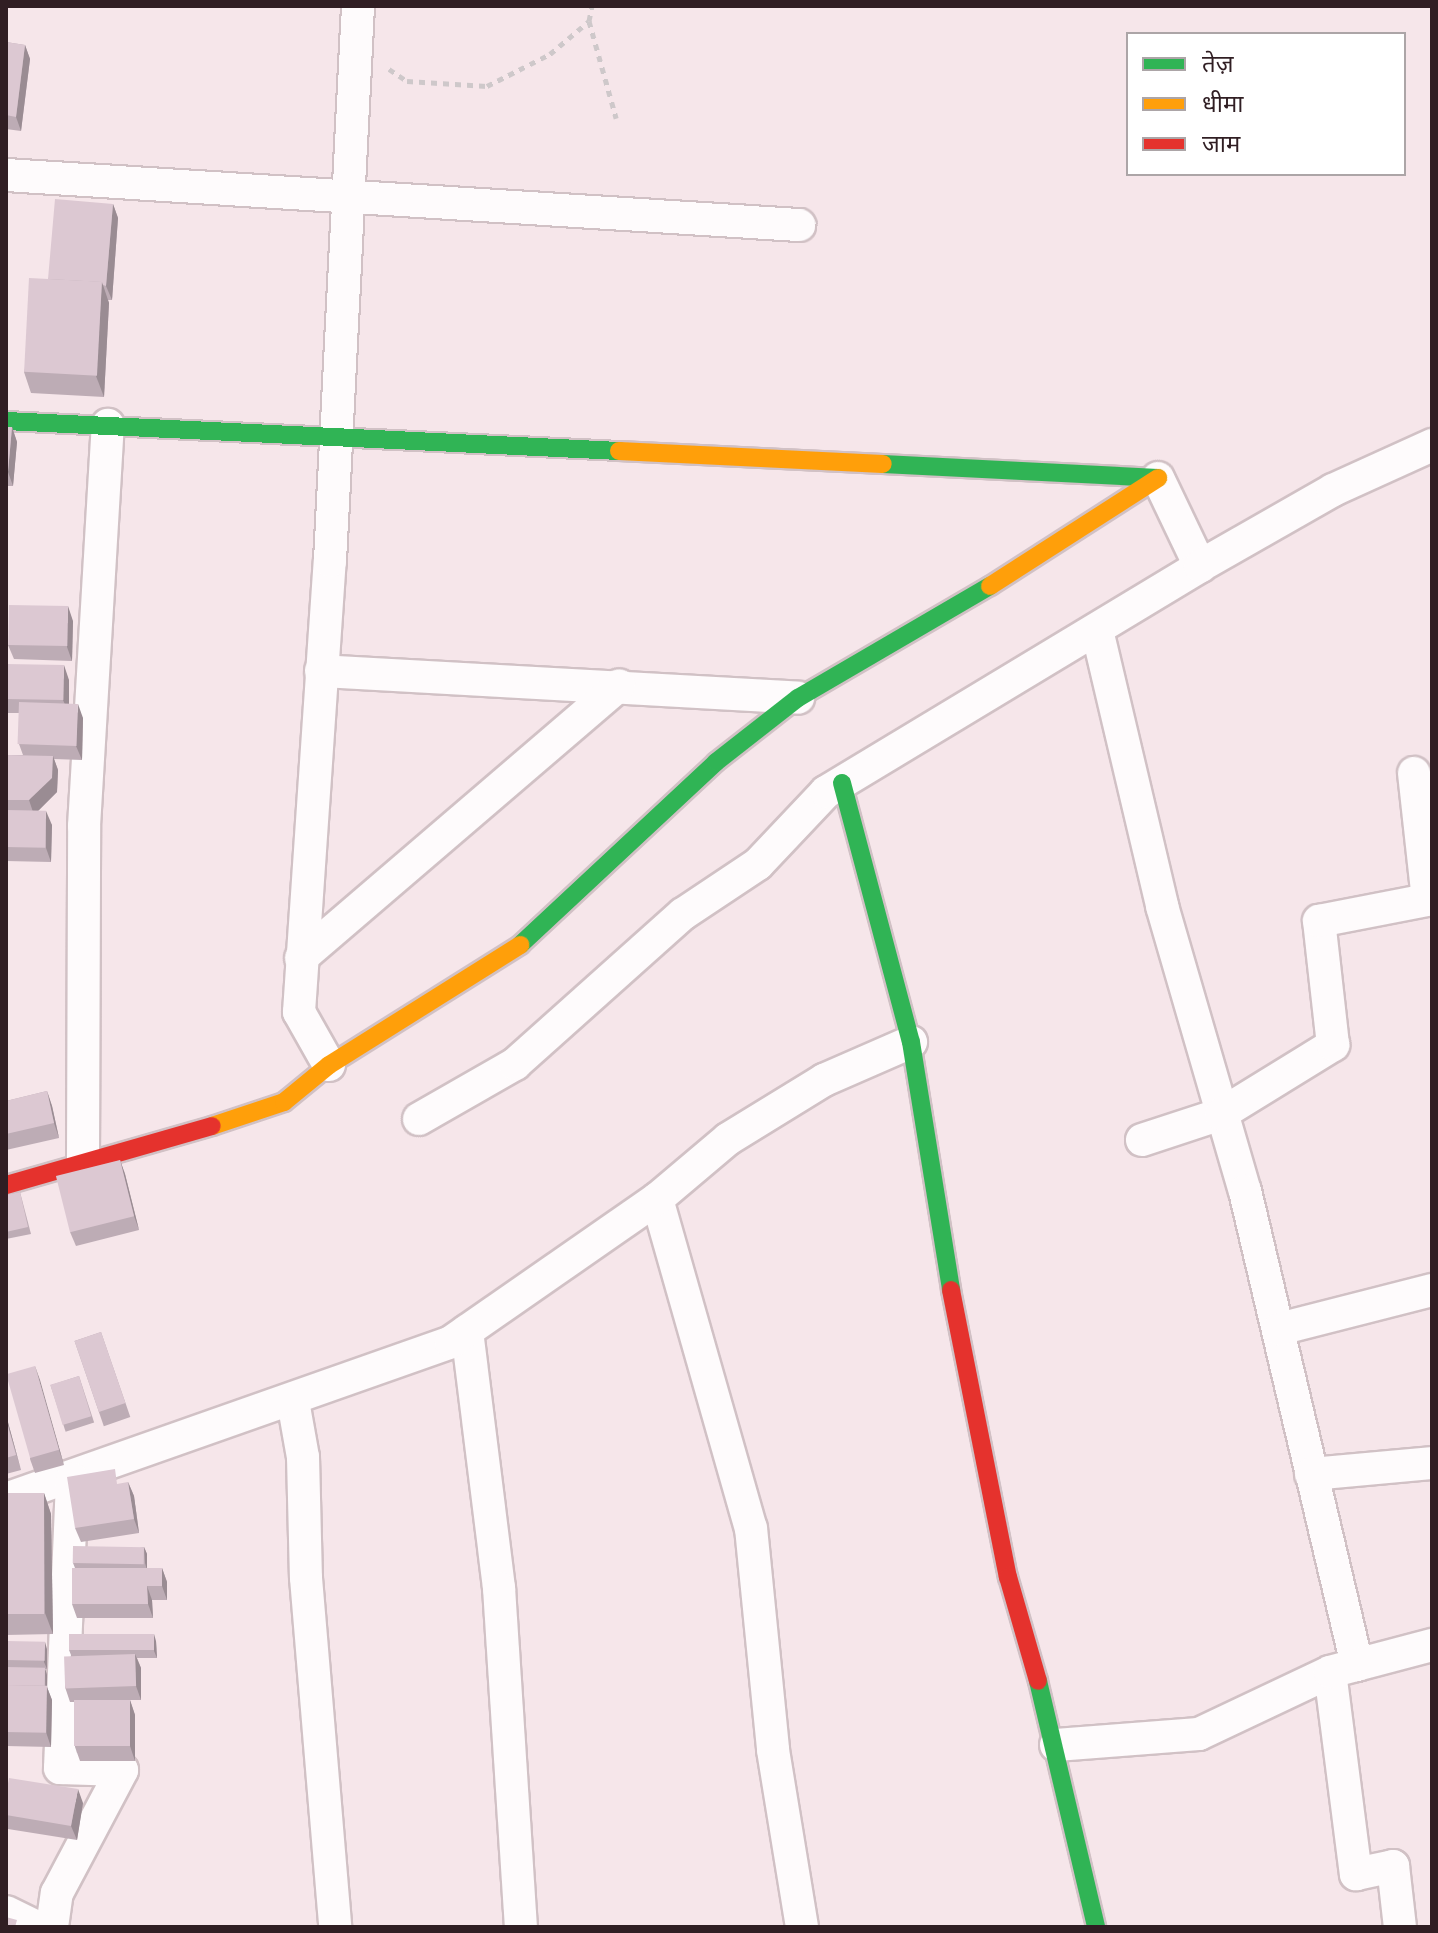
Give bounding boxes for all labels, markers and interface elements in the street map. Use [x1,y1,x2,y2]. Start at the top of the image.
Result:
legend [1126,32,1406,176]
text: तेज़ [1202,47,1234,80]
text: धीमा [1202,87,1244,120]
text: जाम [1202,127,1240,160]

